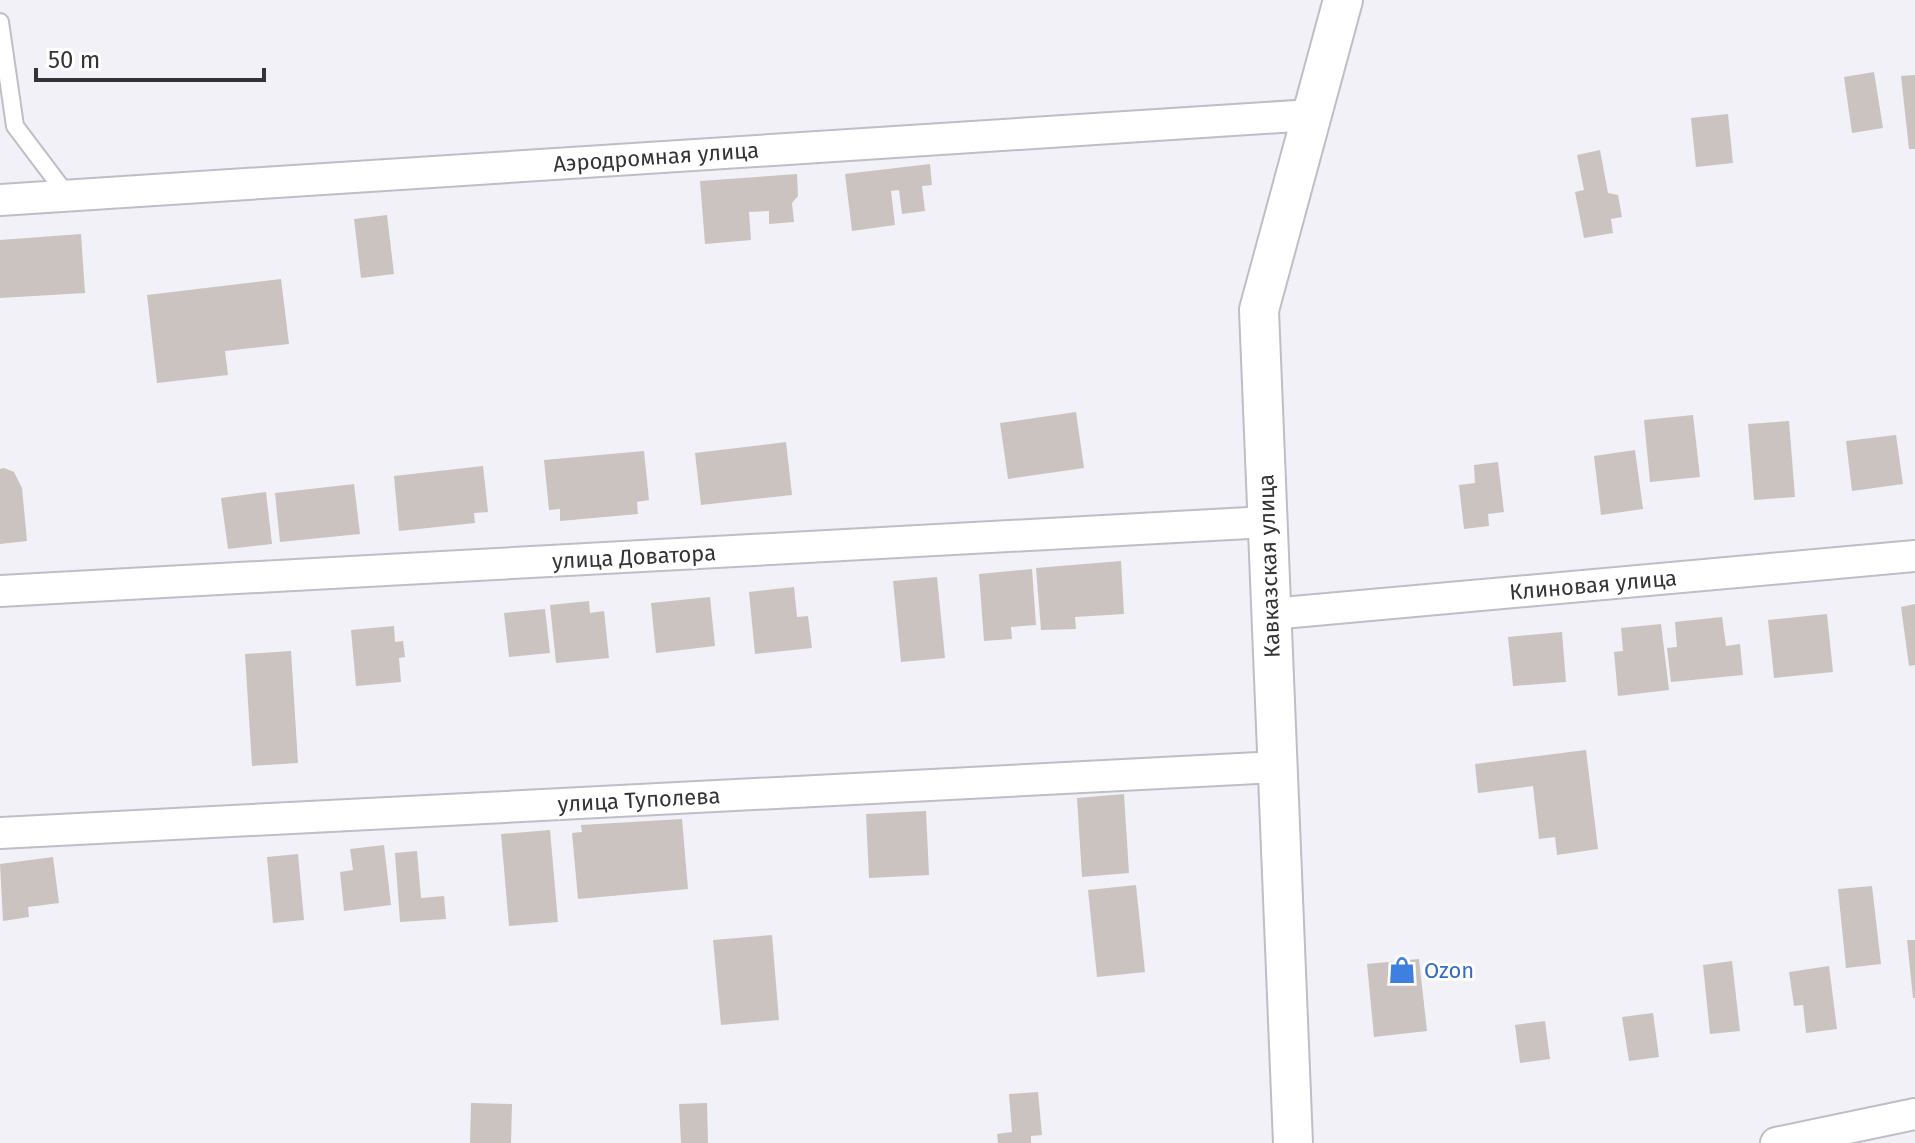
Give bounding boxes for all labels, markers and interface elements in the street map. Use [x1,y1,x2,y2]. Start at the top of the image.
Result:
scale bar [36,32,264,82]
text: 50 m [48,46,100,74]
street label: Аэродромная улица [552,136,760,178]
street label: Кавказская улица [1252,474,1286,658]
street label: улица Доватора [551,539,717,575]
street label: Клиновая улица [1508,564,1678,606]
street label: улица Туполева [557,782,721,818]
shop icon: Ozon [1387,955,1417,985]
place label: Ozon [1424,957,1474,984]

